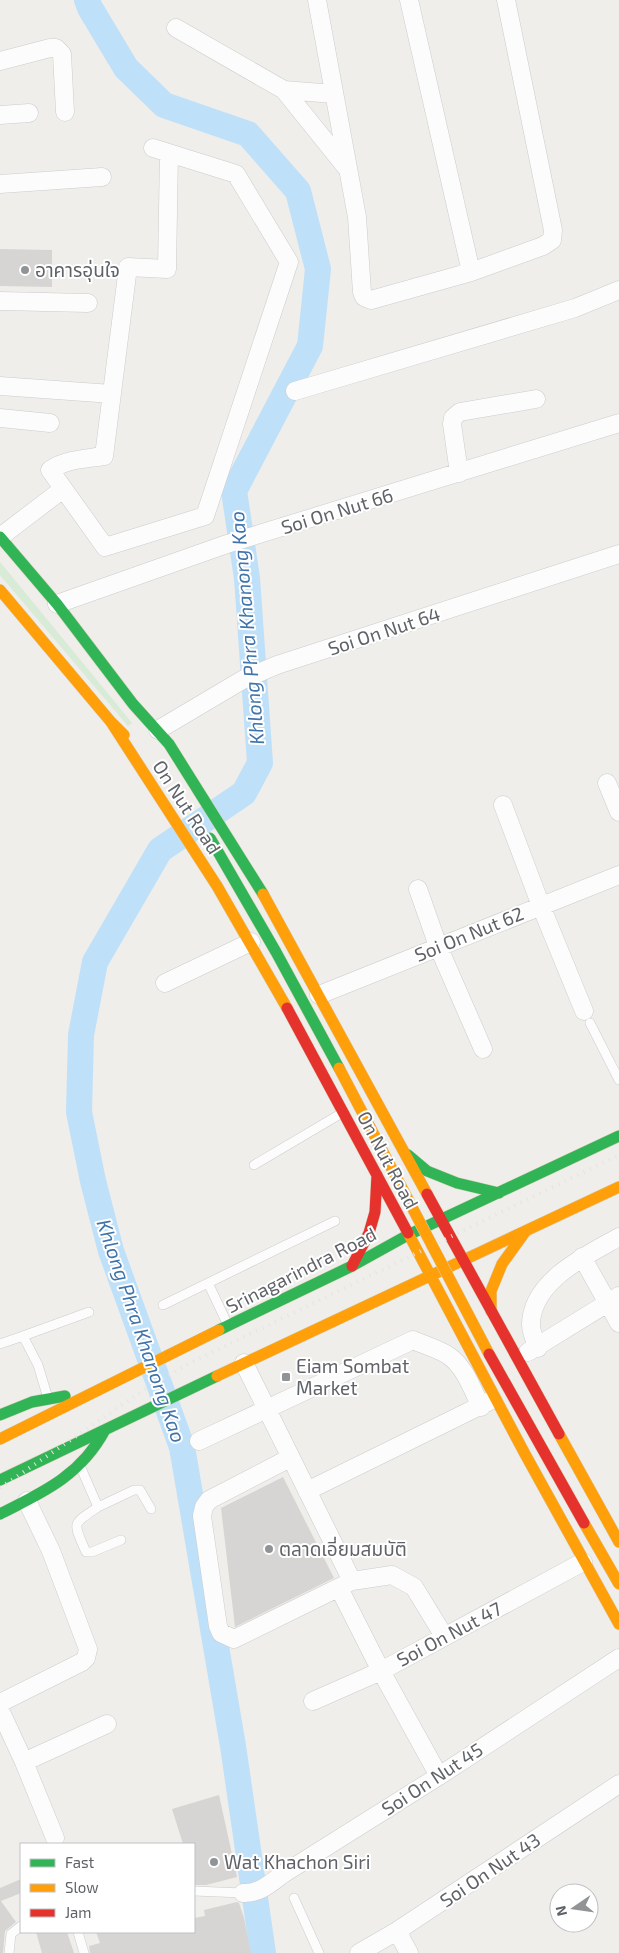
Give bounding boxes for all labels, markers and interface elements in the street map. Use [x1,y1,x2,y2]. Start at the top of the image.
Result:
place label: อาคารอุ่นใจ [35,258,120,282]
marker: อาคารอุ่นใจ [19,264,31,276]
street label: Soi On Nut 66 [278,483,396,538]
water label: Khlong Phra Khanong Kao [224,510,268,746]
street label: Soi On Nut 64 [325,602,443,659]
street label: On Nut Road [149,755,226,858]
street label: Soi On Nut 62 [411,901,527,966]
street label: On Nut Road [353,1107,424,1213]
water label: Khlong Phra Khanong Kao [92,1216,191,1446]
street label: Srinagarindra Road [222,1222,380,1317]
place label: Eiam Sombat Market [296,1354,409,1399]
marker: Eiam Sombat Market [280,1371,292,1383]
place label: ตลาดเอี่ยมสมบัติ [279,1536,407,1560]
marker: ตลาดเอี่ยมสมบัติ [263,1543,275,1555]
street label: Soi On Nut 47 [392,1596,505,1671]
street label: Soi On Nut 45 [377,1737,487,1820]
street label: Soi On Nut 43 [435,1828,544,1912]
legend [20,1843,195,1933]
place label: Wat Khachon Siri [224,1850,371,1873]
text: Fast [65,1853,95,1871]
marker: Wat Khachon Siri [208,1856,220,1868]
text: Slow [65,1878,99,1896]
north arrow [549,1883,599,1933]
text: Jam [65,1903,91,1921]
text: N [551,1904,570,1918]

